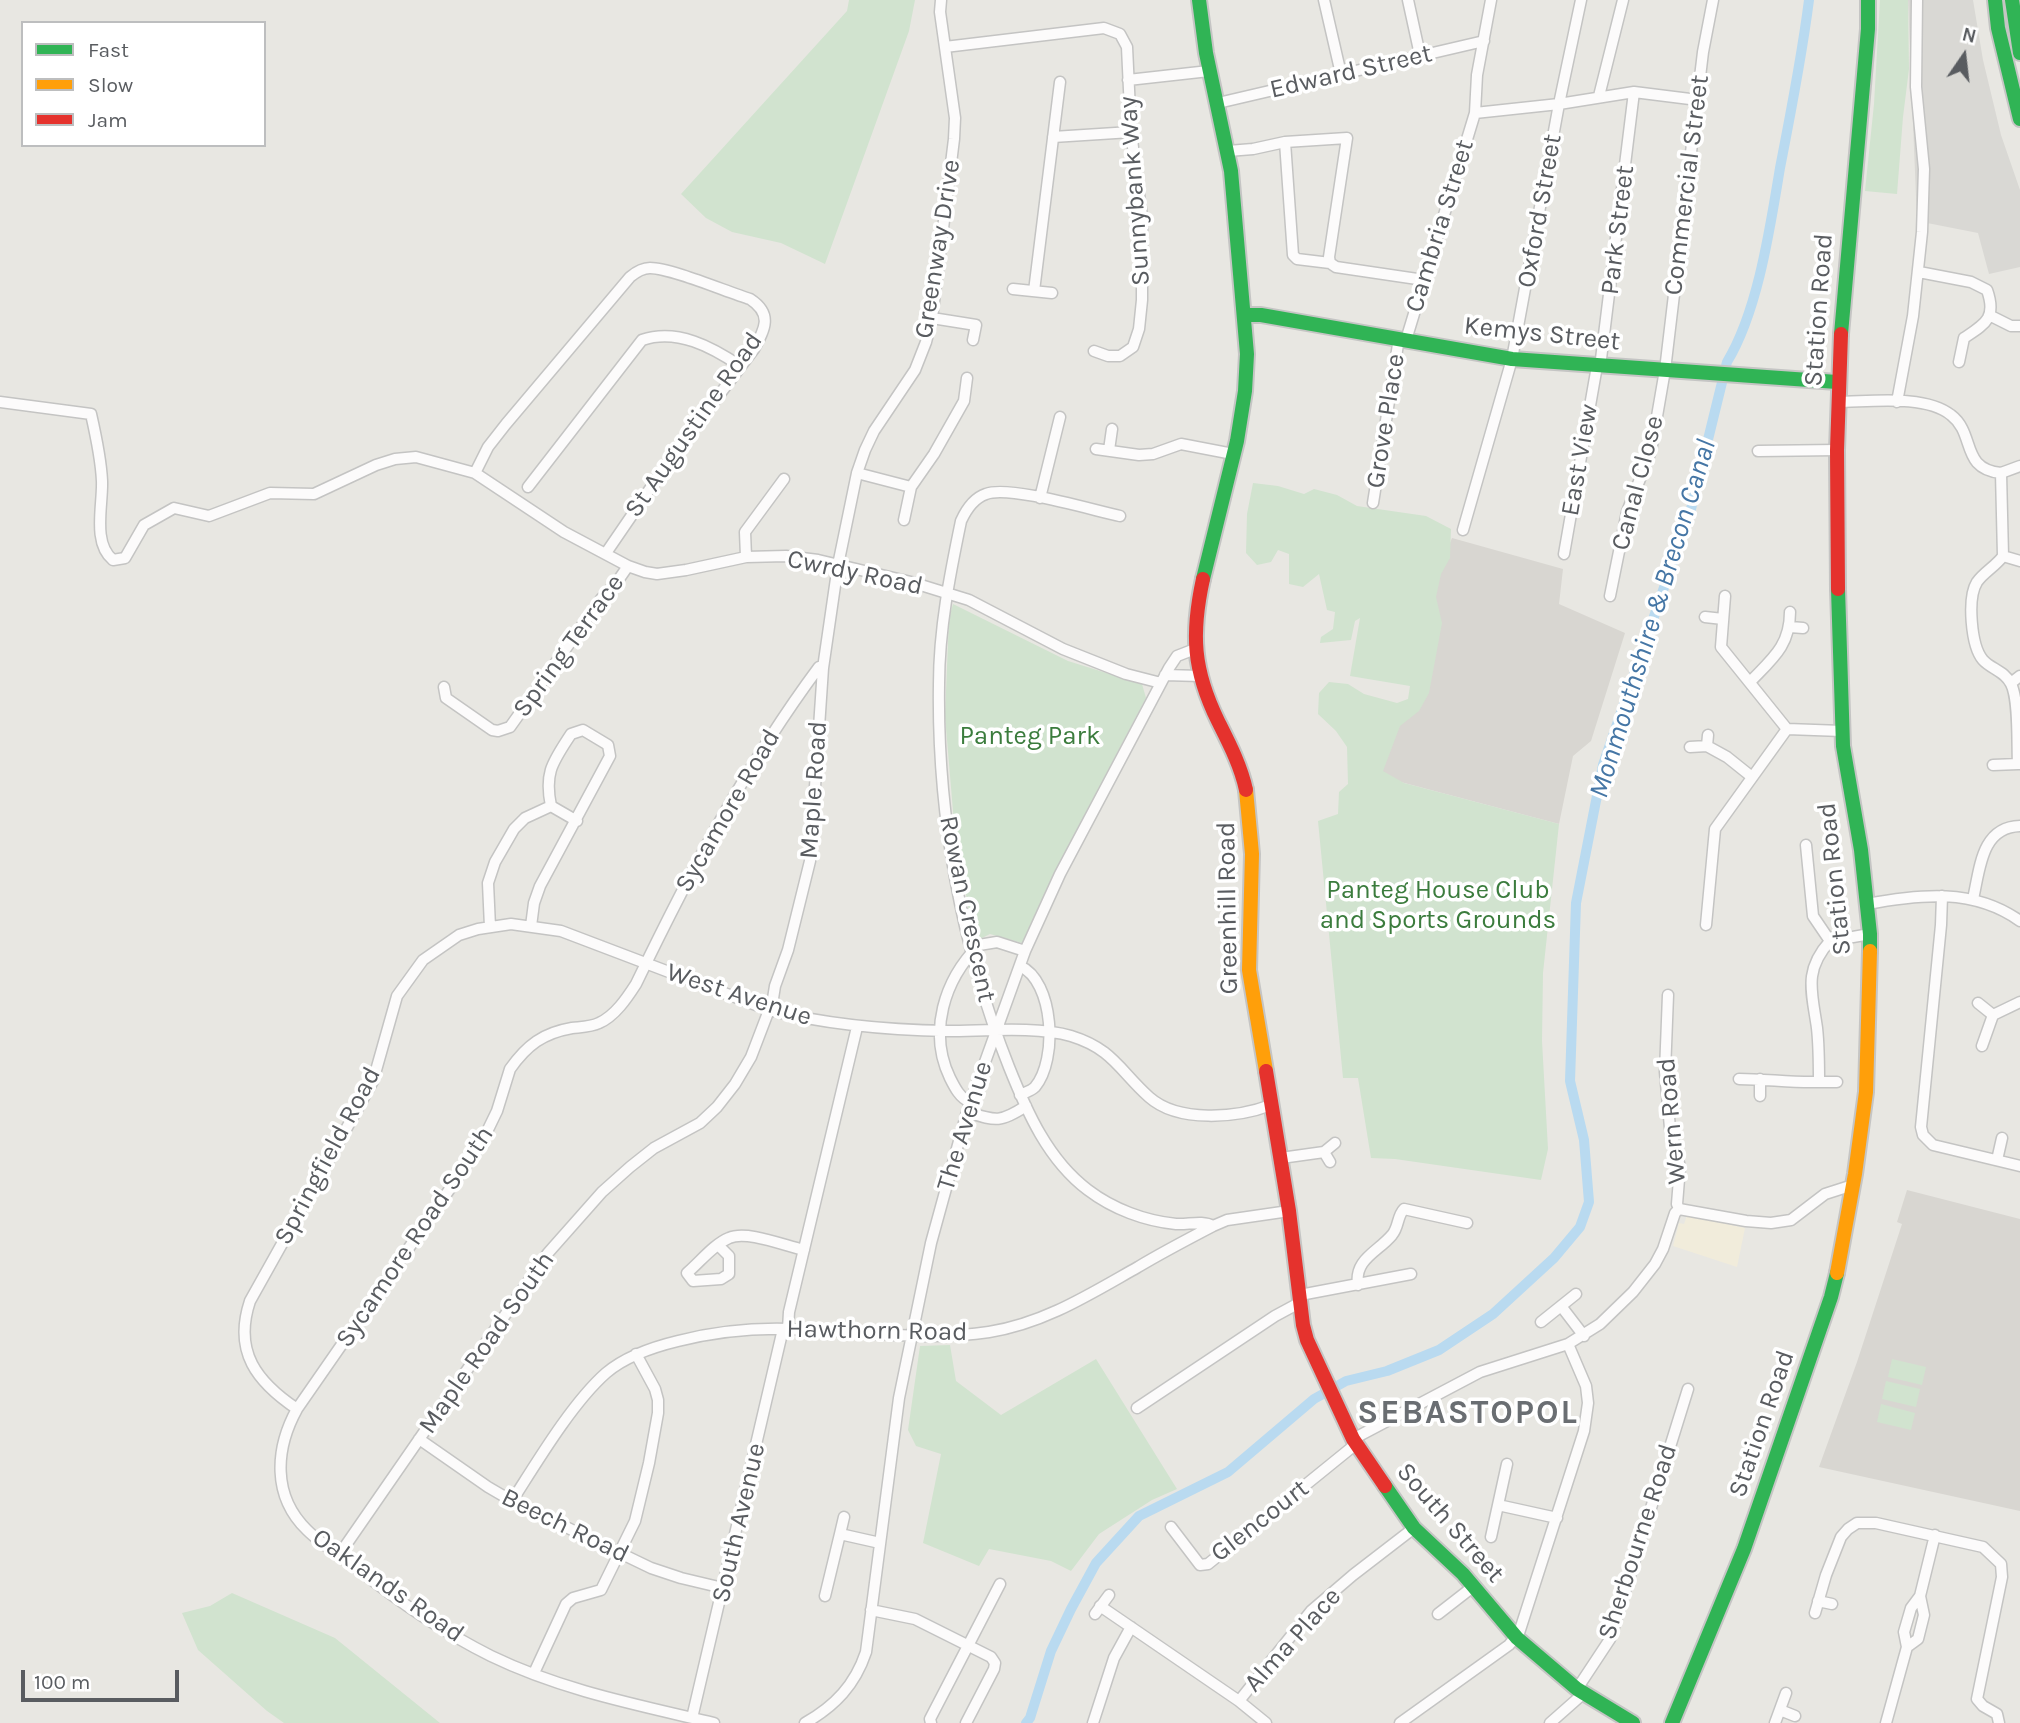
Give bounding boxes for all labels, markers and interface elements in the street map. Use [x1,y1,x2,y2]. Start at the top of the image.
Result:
legend [21,21,266,147]
north arrow [1929,21,1999,91]
text: N [1960,23,1978,48]
text: Fast [88,38,129,62]
street label: Edward Street [1267,38,1435,106]
text: Slow [88,73,133,97]
street label: Commercial Street [1658,73,1716,297]
street label: Sunnybank Way [1113,95,1157,287]
text: Jam [88,108,128,132]
street label: Oxford Street [1511,132,1569,290]
street label: Cambria Street [1399,136,1481,316]
street label: Greenway Drive [908,157,968,341]
street label: Park Street [1595,163,1641,297]
street label: Station Road [1798,232,1840,388]
street label: Kemys Street [1462,310,1622,358]
street label: St Augustine Road [618,326,770,524]
street label: Grove Place [1360,352,1412,490]
street label: East View [1555,402,1605,518]
street label: Canal Close [1605,412,1671,554]
water label: Monmouthshire & Brecon Canal [1582,436,1724,802]
street label: Cwrdy Road [784,543,926,603]
street label: Spring Terrace [507,569,631,723]
street label: Maple Road [794,720,834,860]
park label: Panteg Park [959,721,1101,753]
street label: Sycamore Road [669,724,787,898]
street label: Station Road [1811,801,1859,957]
street label: Rowan Crescent [932,813,1002,1005]
street label: Greenhill Road [1211,821,1245,995]
park label: Panteg House Club and Sports Grounds [1320,875,1556,936]
street label: West Avenue [662,957,816,1033]
street label: Wern Road [1651,1056,1693,1186]
street label: The Avenue [931,1057,999,1195]
street label: Springfield Road [268,1062,388,1250]
street label: Sycamore Road South [329,1120,501,1354]
street label: Maple Road South [412,1246,562,1440]
street label: Hawthorn Road [786,1314,968,1348]
street label: Station Road [1722,1346,1802,1502]
district label: SEBASTOPOL [1359,1394,1577,1434]
street label: South Avenue [705,1440,773,1606]
street label: Sherbourne Road [1592,1440,1684,1644]
street label: South Street [1389,1457,1511,1589]
street label: Glencourt [1205,1473,1315,1569]
street label: Beech Road [496,1482,634,1570]
street label: Oaklands Road [306,1522,470,1650]
street label: Alma Place [1238,1581,1348,1699]
scale bar [24,1656,182,1700]
text: 100 m [34,1670,91,1694]

